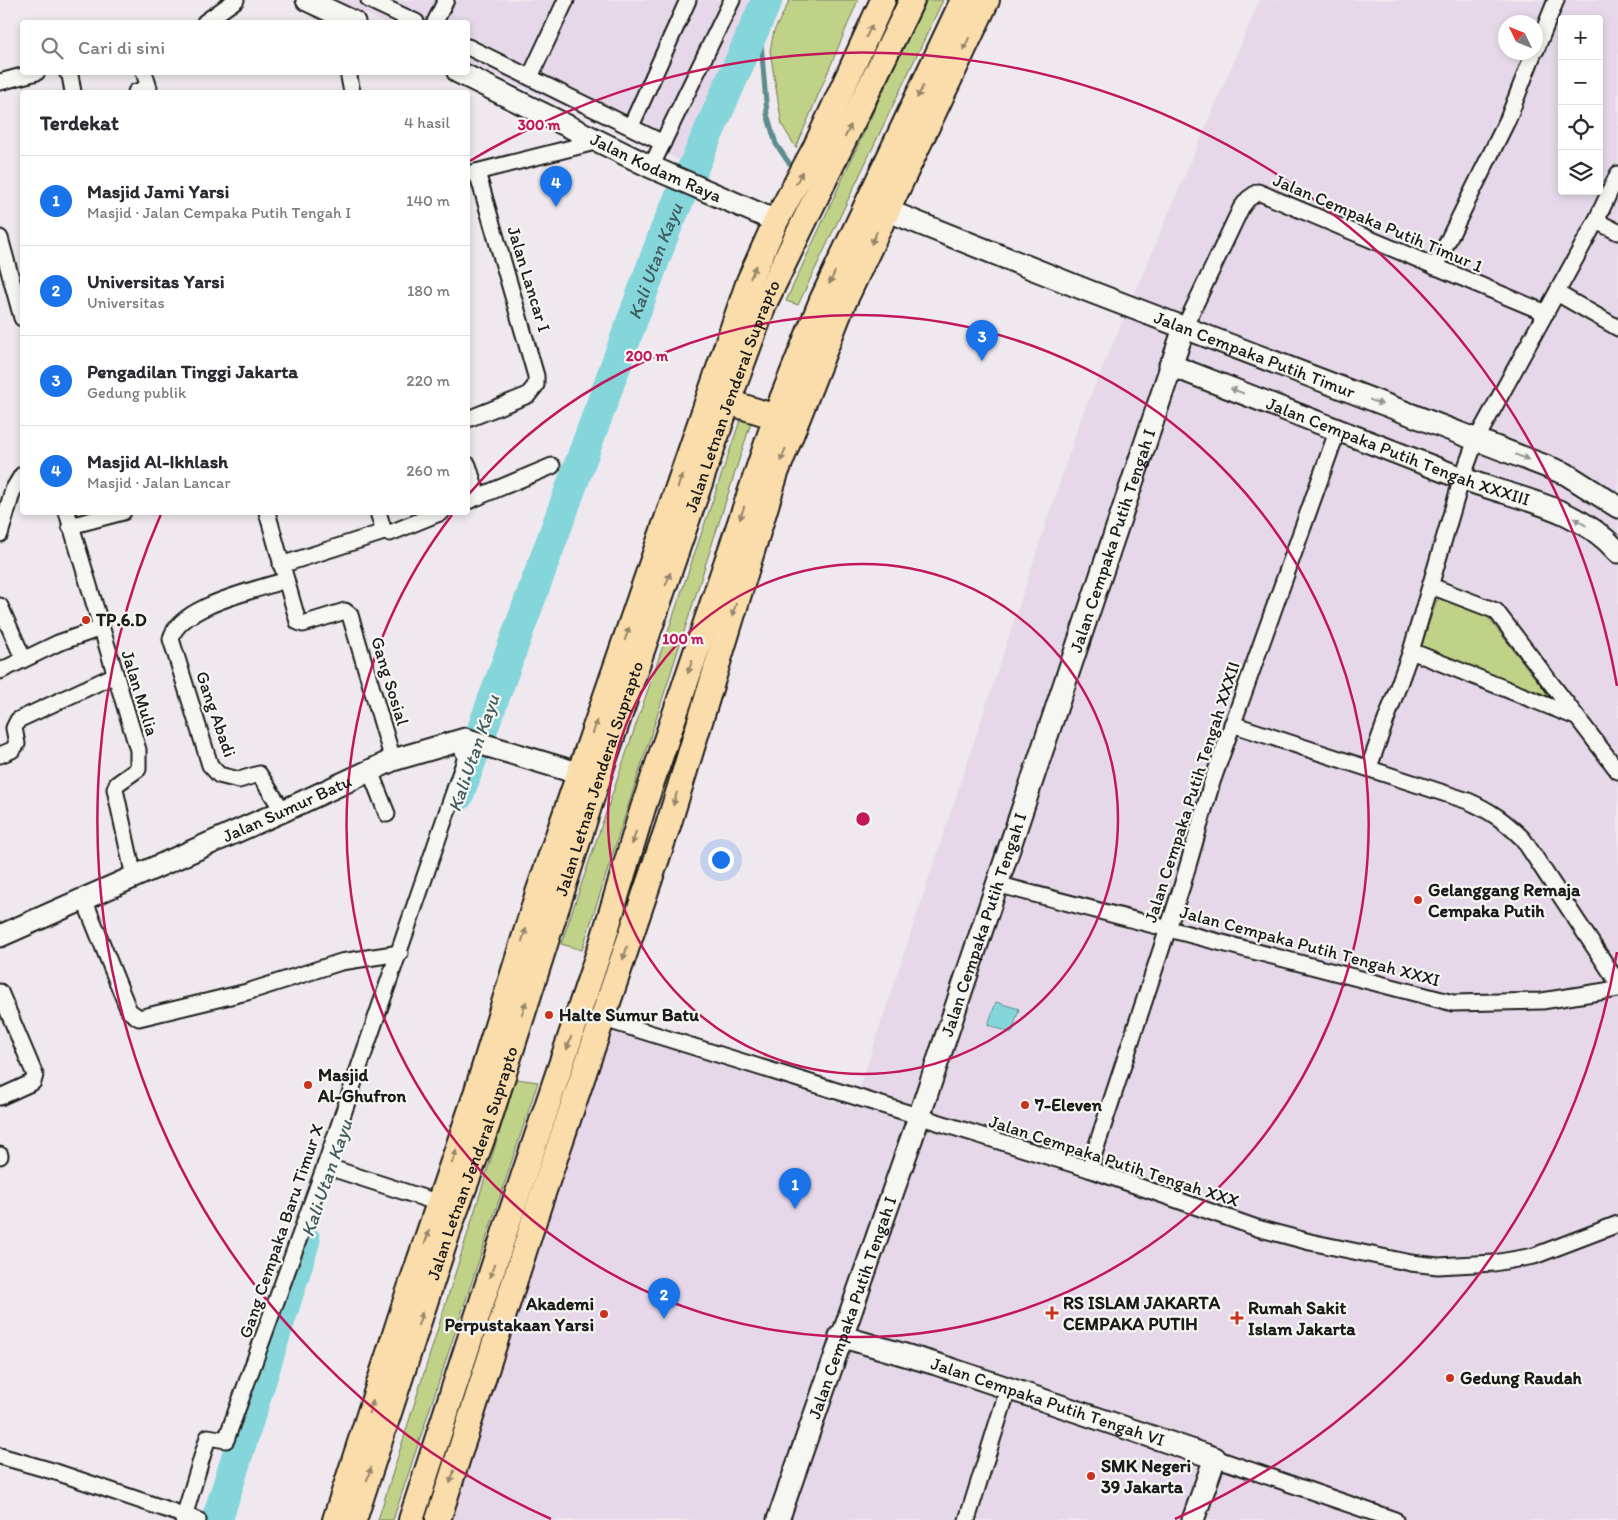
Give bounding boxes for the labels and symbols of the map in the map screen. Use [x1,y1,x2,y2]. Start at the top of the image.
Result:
north arrow [1498,15,1543,60]
one-way arrow [865,24,873,38]
one-way arrow [962,37,970,51]
one-way arrow [916,85,924,99]
text: 300 m [518,116,561,134]
one-way arrow [844,123,853,138]
street label: Jalan Kodam Raya [587,128,726,207]
pin: 4 [540,166,572,207]
street label: Jalan Cempaka Putih Timur 1 [1270,169,1486,277]
one-way arrow [795,171,803,185]
water label: Kali Utan Kayu [623,199,688,322]
street label: Jalan Lancar I [502,223,556,335]
one-way arrow [869,231,877,245]
one-way arrow [750,265,758,279]
one-way arrow [828,271,836,285]
street label: Jalan Letnan Jenderal Suprapto [680,276,785,515]
street label: Jalan Cempaka Putih Timur [1151,306,1359,403]
pin: 3 [966,320,998,361]
text: 200 m [626,347,669,365]
one-way arrow [1230,387,1245,394]
street label: Jalan Cempaka Putih Tengah XXXIII [1263,392,1533,511]
one-way arrow [1369,398,1383,406]
street label: Jalan Cempaka Putih Tengah I [1065,426,1160,655]
one-way arrow [779,448,786,463]
one-way arrow [1515,453,1530,461]
one-way arrow [677,473,684,488]
one-way arrow [738,506,746,521]
one-way arrow [1574,517,1587,526]
one-way arrow [665,571,672,586]
one-way arrow [730,603,738,618]
place label: TP.6.D [95,609,147,631]
marker: TP.6.D [80,614,92,626]
one-way arrow [623,626,631,641]
text: 100 m [662,630,704,648]
street label: Gang Sosial [366,634,414,728]
street label: Jalan Mulia [117,647,163,739]
street label: Jalan Letnan Jenderal Suprapto [550,658,648,899]
street label: Jalan Cempaka Putih Tengah XXXII [1139,659,1245,925]
one-way arrow [686,660,694,675]
street label: Gang Abadi [191,668,241,760]
water label: Kali Utan Kayu [443,691,504,815]
one-way arrow [592,720,600,735]
street label: Jalan Sumur Batu [219,770,355,847]
one-way arrow [671,791,679,806]
centre of rings [854,810,872,828]
street label: Jalan Cempaka Putih Tengah I [936,810,1031,1039]
one-way arrow [629,830,637,845]
your location [708,847,734,873]
place label: Gelanggang Remaja Cempaka Putih [1428,879,1581,922]
marker: Gelanggang Remaja Cempaka Putih [1412,894,1424,906]
street label: Jalan Cempaka Putih Tengah XXXI [1178,901,1442,991]
one-way arrow [521,928,529,943]
one-way arrow [621,946,628,961]
one-way arrow [521,1000,529,1015]
place label: Halte Sumur Batu [559,1004,700,1026]
marker: Halte Sumur Batu [543,1009,555,1021]
one-way arrow [565,1036,573,1051]
street label: Jalan Letnan Jenderal Suprapto [422,1044,523,1283]
place label: Masjid Al-Ghufron [317,1064,407,1107]
marker: Masjid Al-Ghufron [302,1079,314,1091]
place label: 7-Eleven [1034,1094,1103,1116]
marker: 7-Eleven [1019,1099,1031,1111]
street label: Jalan Cempaka Putih Tengah XXX [986,1110,1242,1212]
water label: Kali Utan Kayu [296,1116,357,1240]
street label: Gang Cempaka Baru Timur X [234,1120,328,1341]
one-way arrow [451,1149,459,1164]
pin: 1 [779,1168,811,1209]
street label: Jalan Cempaka Putih Tengah I [803,1193,901,1422]
one-way arrow [424,1229,431,1244]
one-way arrow [487,1264,495,1279]
pin: 2 [648,1278,680,1319]
place label: RS ISLAM JAKARTA CEMPAKA PUTIH [1063,1292,1221,1335]
place label: Akademi Perpustakaan Yarsi [445,1293,594,1336]
place label: Rumah Sakit Islam Jakarta [1248,1297,1356,1340]
marker: RS ISLAM JAKARTA CEMPAKA PUTIH [1045,1306,1059,1320]
marker: Akademi Perpustakaan Yarsi [598,1308,610,1320]
one-way arrow [416,1311,424,1326]
marker: Rumah Sakit Islam Jakarta [1230,1311,1244,1325]
street label: Jalan Cempaka Putih Tengah VI [928,1352,1168,1451]
place label: Gedung Raudah [1460,1367,1583,1389]
marker: Gedung Raudah [1444,1372,1456,1384]
one-way arrow [368,1399,376,1414]
place label: SMK Negeri 39 Jakarta [1101,1455,1191,1498]
one-way arrow [366,1466,374,1481]
one-way arrow [447,1470,455,1485]
marker: SMK Negeri 39 Jakarta [1085,1470,1097,1482]

